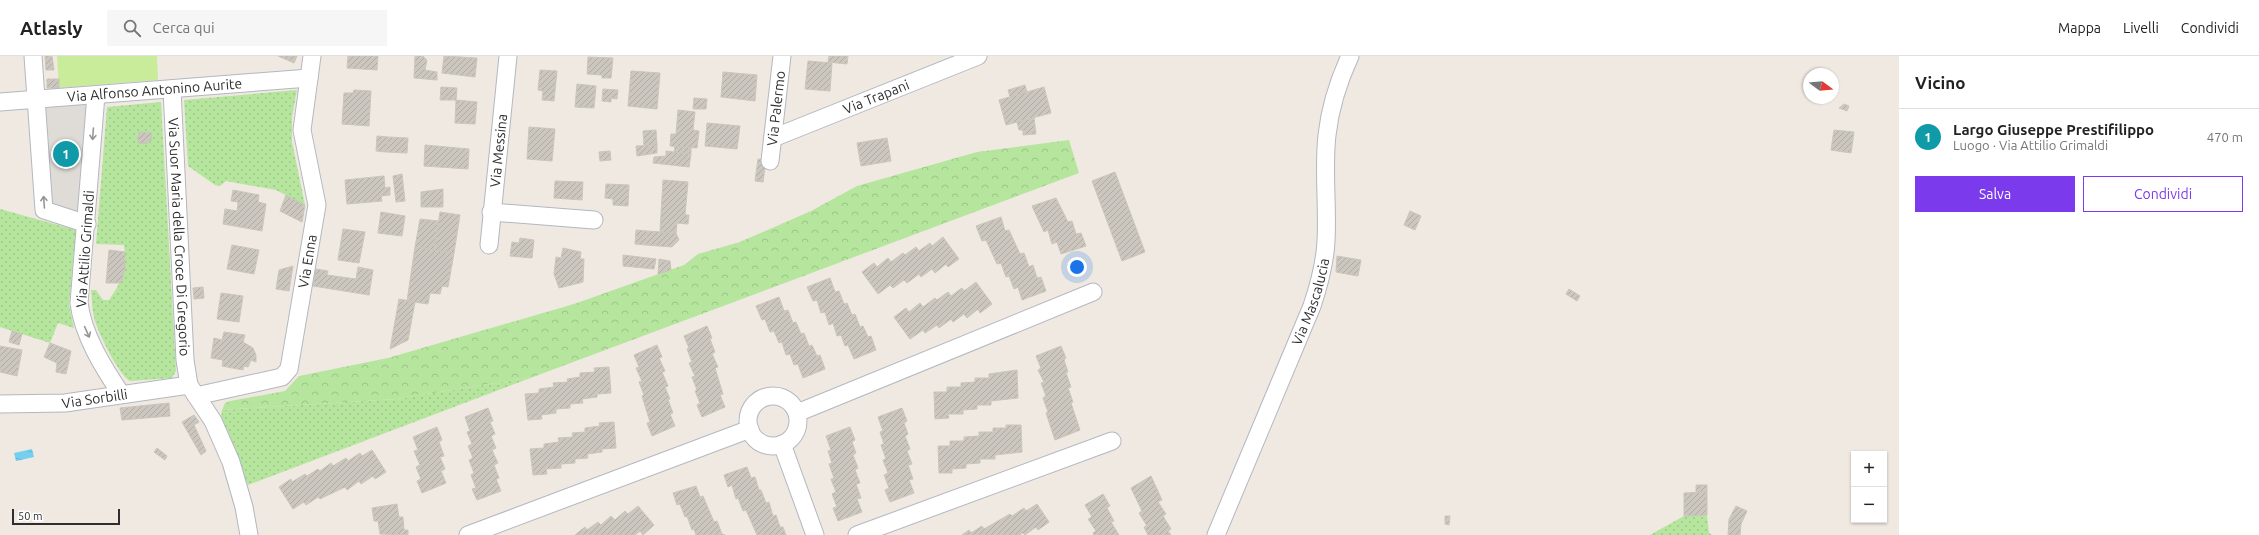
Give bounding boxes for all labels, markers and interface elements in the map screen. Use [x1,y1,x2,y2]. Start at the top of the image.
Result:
search box [107,10,387,46]
text: Atlasly [20,17,83,39]
icon: search [121,17,143,39]
text: Cerca qui [153,19,215,36]
text: Mappa [2058,20,2101,36]
text: Livelli [2123,20,2159,36]
text: Condividi [2181,20,2239,36]
north arrow [1803,68,1839,104]
street label: Via Palermo [764,70,788,147]
text: Vicino [1915,73,1965,92]
street label: Via Alfonso Antonino Aurite [66,75,243,105]
street label: Via Trapani [841,76,911,117]
street label: Via Messina [487,113,510,188]
street label: Via Suor Maria della Croce Di Gregorio [165,117,193,357]
text: Largo Giuseppe Prestifilippo [1953,121,2154,138]
one-way arrow [90,127,97,140]
text: 1 [1924,130,1932,144]
text: 470 m [2207,130,2243,144]
text: Luogo · Via Attilio Grimaldi [1953,138,2108,152]
pin: 1 [53,139,79,169]
button: Salva [1915,176,2075,212]
button: Condividi [2083,176,2243,212]
street label: Via Attilio Grimaldi [73,190,97,308]
one-way arrow [40,196,47,209]
street label: Via Enna [295,233,320,289]
your location [1067,257,1087,277]
street label: Via Mascalucia [1288,257,1332,348]
one-way arrow [84,325,91,337]
street label: Via Sorbilli [61,386,129,411]
map controls [1851,451,1887,523]
button: + [1851,451,1887,487]
button: − [1851,487,1887,523]
scale bar [12,507,120,526]
text: 50 m [18,510,42,522]

